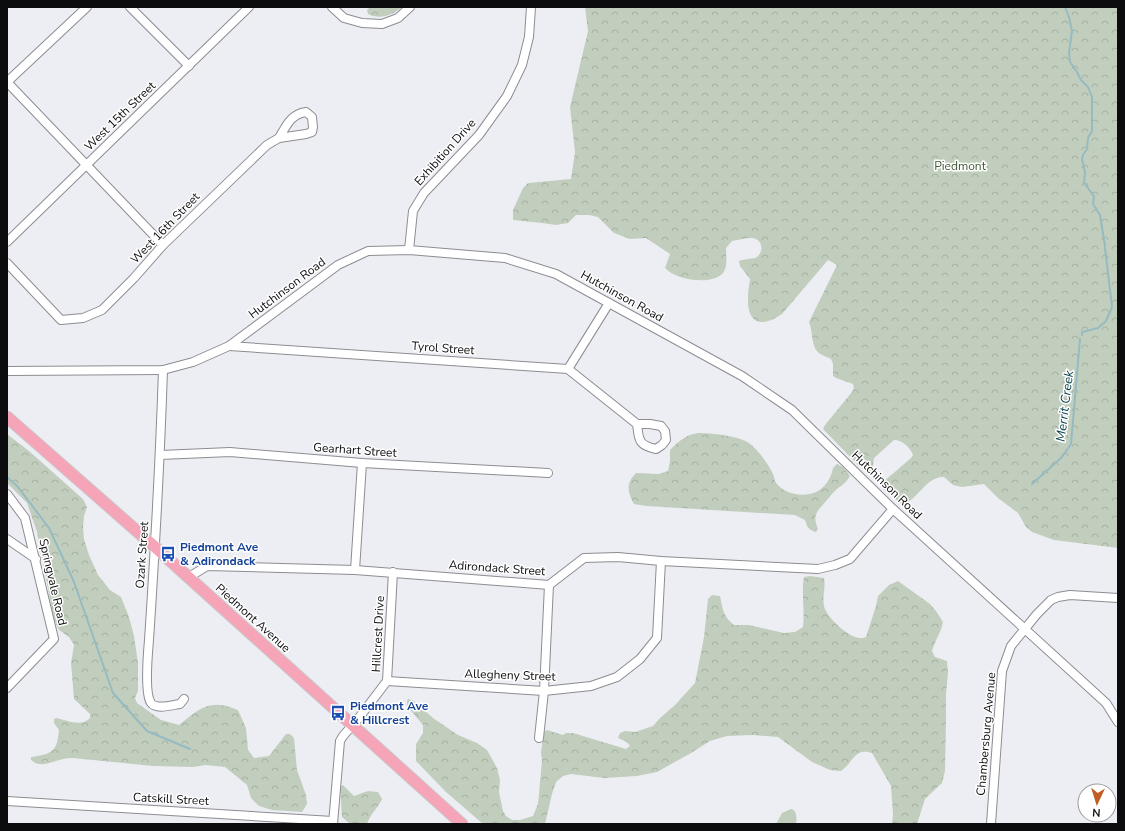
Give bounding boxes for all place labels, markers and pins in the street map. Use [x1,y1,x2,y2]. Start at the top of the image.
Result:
place label: Piedmont Ave & Adirondack [180,539,259,569]
bus stop icon: Piedmont Ave & Adirondack [159,545,177,563]
place label: Piedmont Ave & Hillcrest [350,698,429,728]
bus stop icon: Piedmont Ave & Hillcrest [329,704,347,722]

